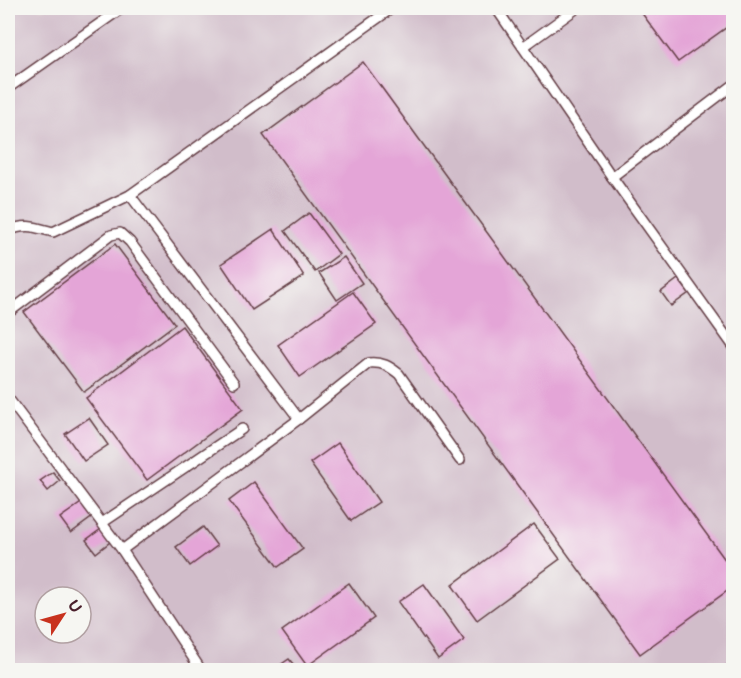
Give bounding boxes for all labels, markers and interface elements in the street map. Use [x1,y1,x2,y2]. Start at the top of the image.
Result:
north arrow [33,585,93,645]
text: U [63,597,85,617]

